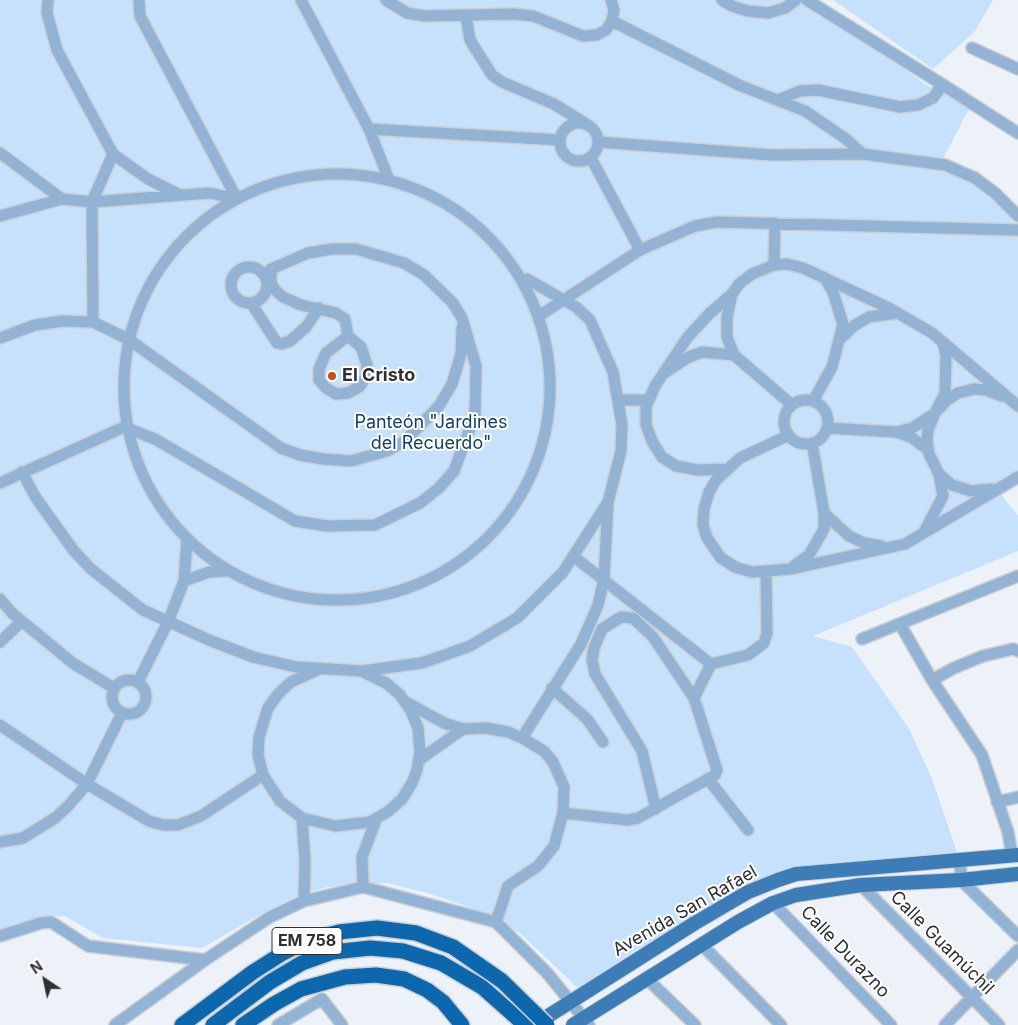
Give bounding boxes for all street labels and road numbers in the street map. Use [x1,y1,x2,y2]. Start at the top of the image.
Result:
street label: Avenida San Rafael [609,861,761,961]
street label: Calle Guamúchil [886,887,998,999]
street label: Calle Durazno [796,902,894,1002]
road number: EM 758 [272,928,342,954]

